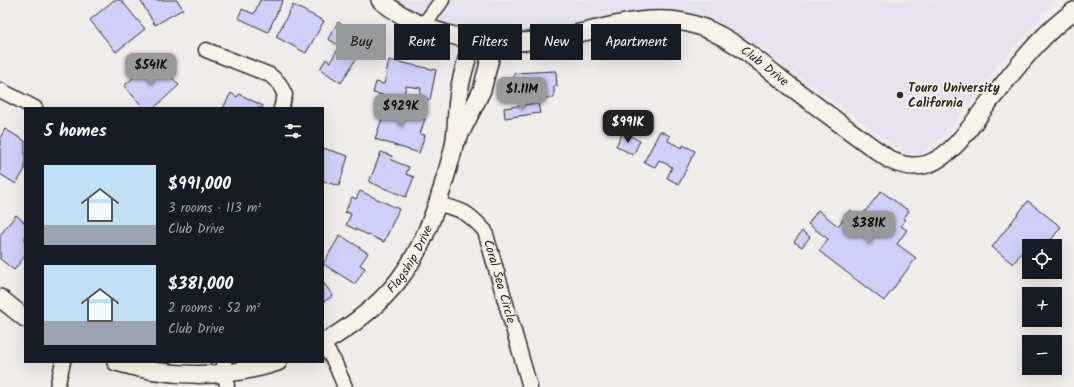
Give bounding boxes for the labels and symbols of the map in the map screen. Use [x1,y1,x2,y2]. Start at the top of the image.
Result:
street label: Club Drive [736,40,793,92]
pin: $541K [123,53,179,87]
pin: $1.11M [489,77,555,111]
place label: Touro University California [908,78,1000,114]
marker: Touro University California [895,90,905,100]
pin: $929K [373,94,429,128]
pin: $991K [600,110,656,144]
pin: $381K [841,211,897,245]
street label: Flagship Drive [382,222,439,298]
street label: Coral Sea Circle [477,237,522,326]

